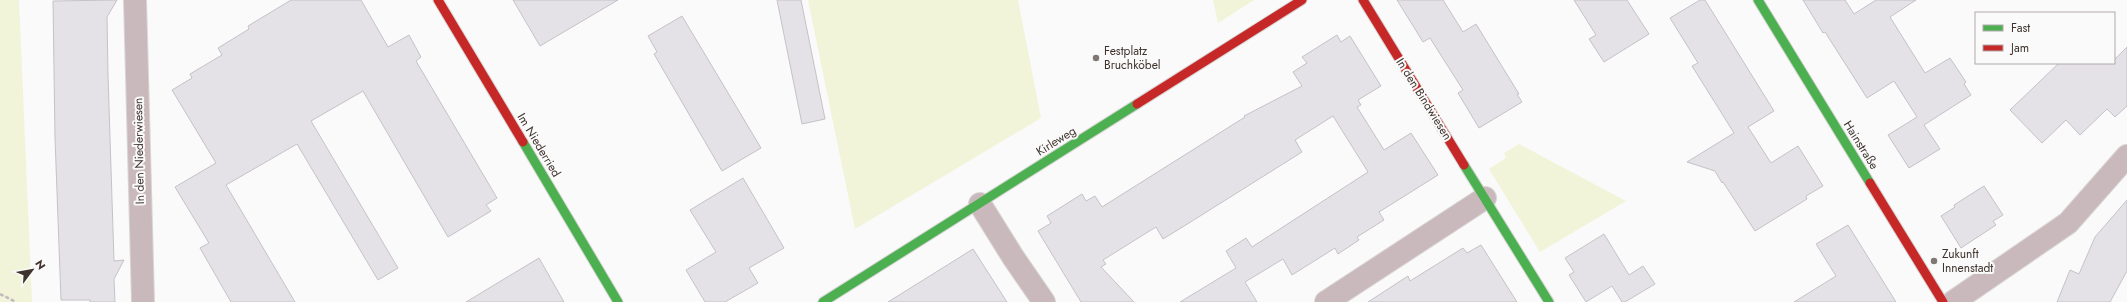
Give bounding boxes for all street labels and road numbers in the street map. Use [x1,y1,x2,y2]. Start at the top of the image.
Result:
street label: In den Bindwiesen [1392,55,1456,143]
street label: In den Niederwiesen [129,98,149,204]
street label: Im Niederried [513,110,565,180]
street label: Hainstraße [1839,117,1883,173]
street label: Kirleweg [1033,122,1079,160]

